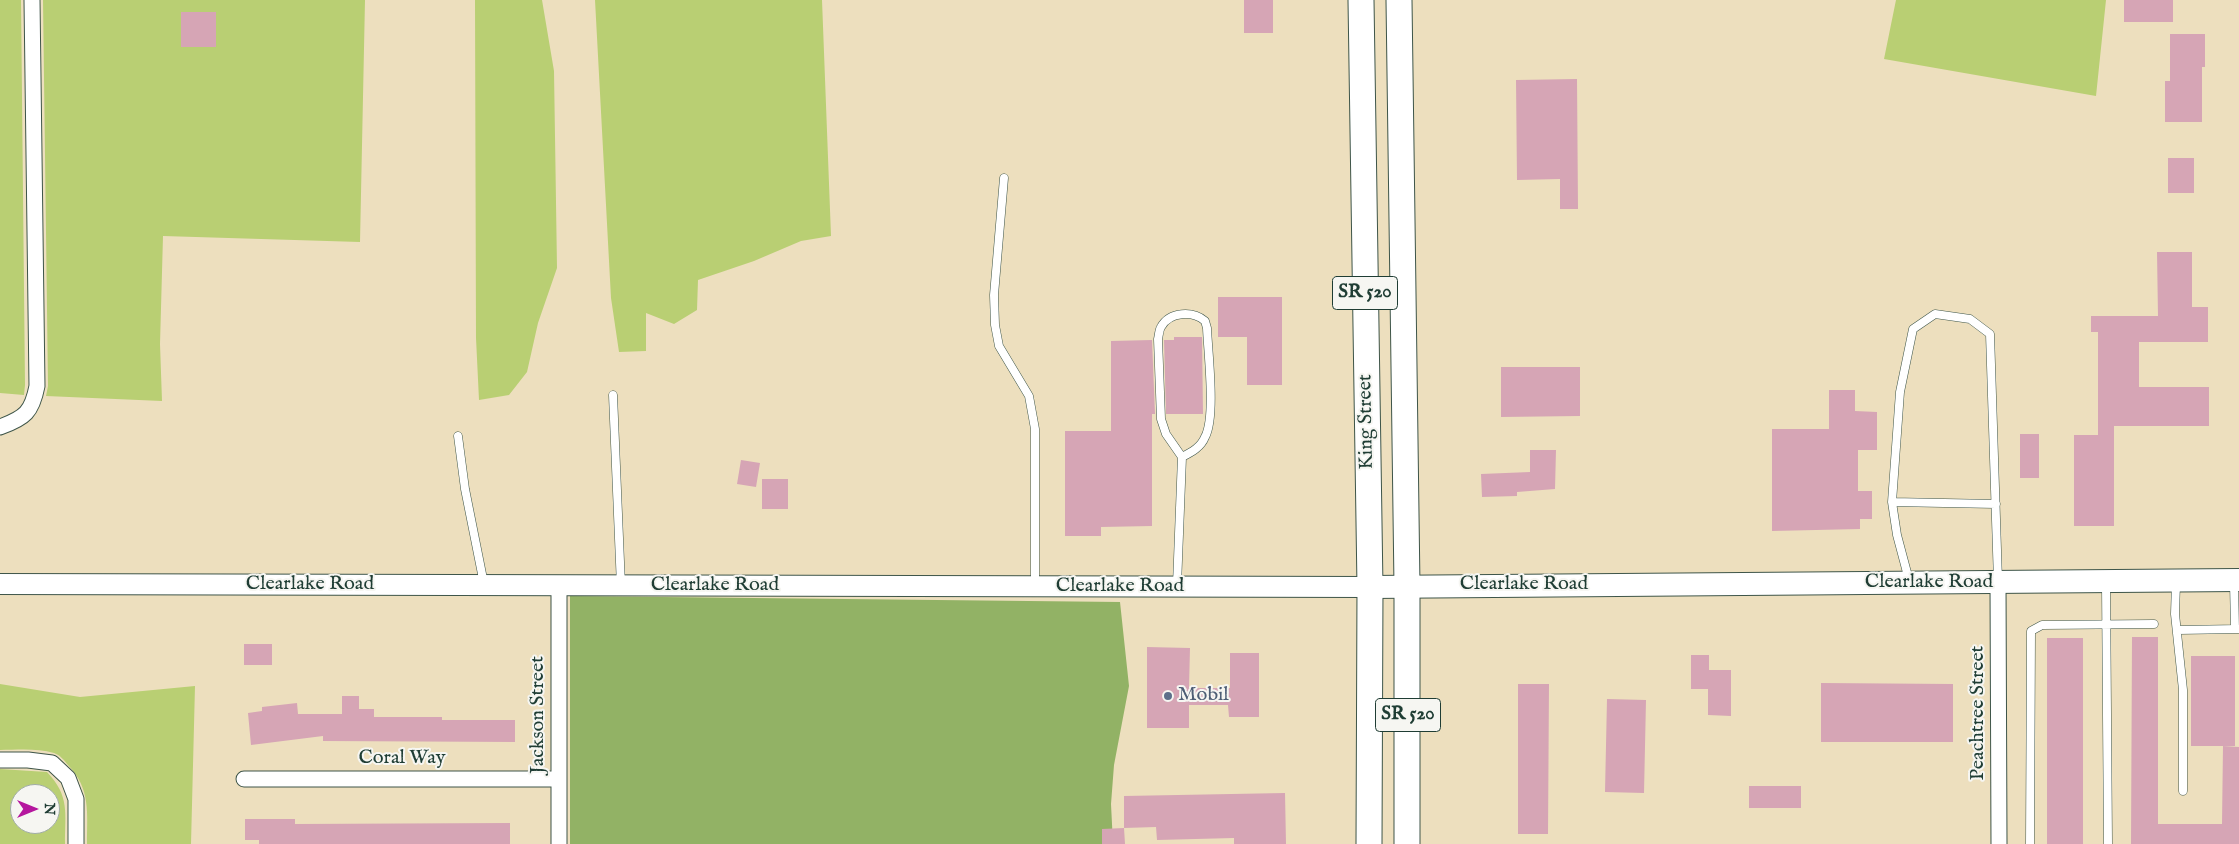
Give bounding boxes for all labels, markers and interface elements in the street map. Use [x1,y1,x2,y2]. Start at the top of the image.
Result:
road number: SR 520 [1332,276,1398,310]
street label: King Street [1354,374,1380,470]
street label: Clearlake Road [1865,571,1993,595]
street label: Clearlake Road [246,573,374,597]
street label: Clearlake Road [1460,573,1588,597]
street label: Clearlake Road [651,574,779,598]
street label: Clearlake Road [1056,575,1184,599]
street label: Peachtree Street [1967,646,1991,780]
street label: Jackson Street [527,656,551,774]
place label: Mobil [1178,684,1229,708]
marker: Mobil [1162,690,1174,702]
road number: SR 520 [1376,698,1440,732]
street label: Coral Way [359,747,445,771]
north arrow [10,784,60,834]
text: N [40,803,58,815]

